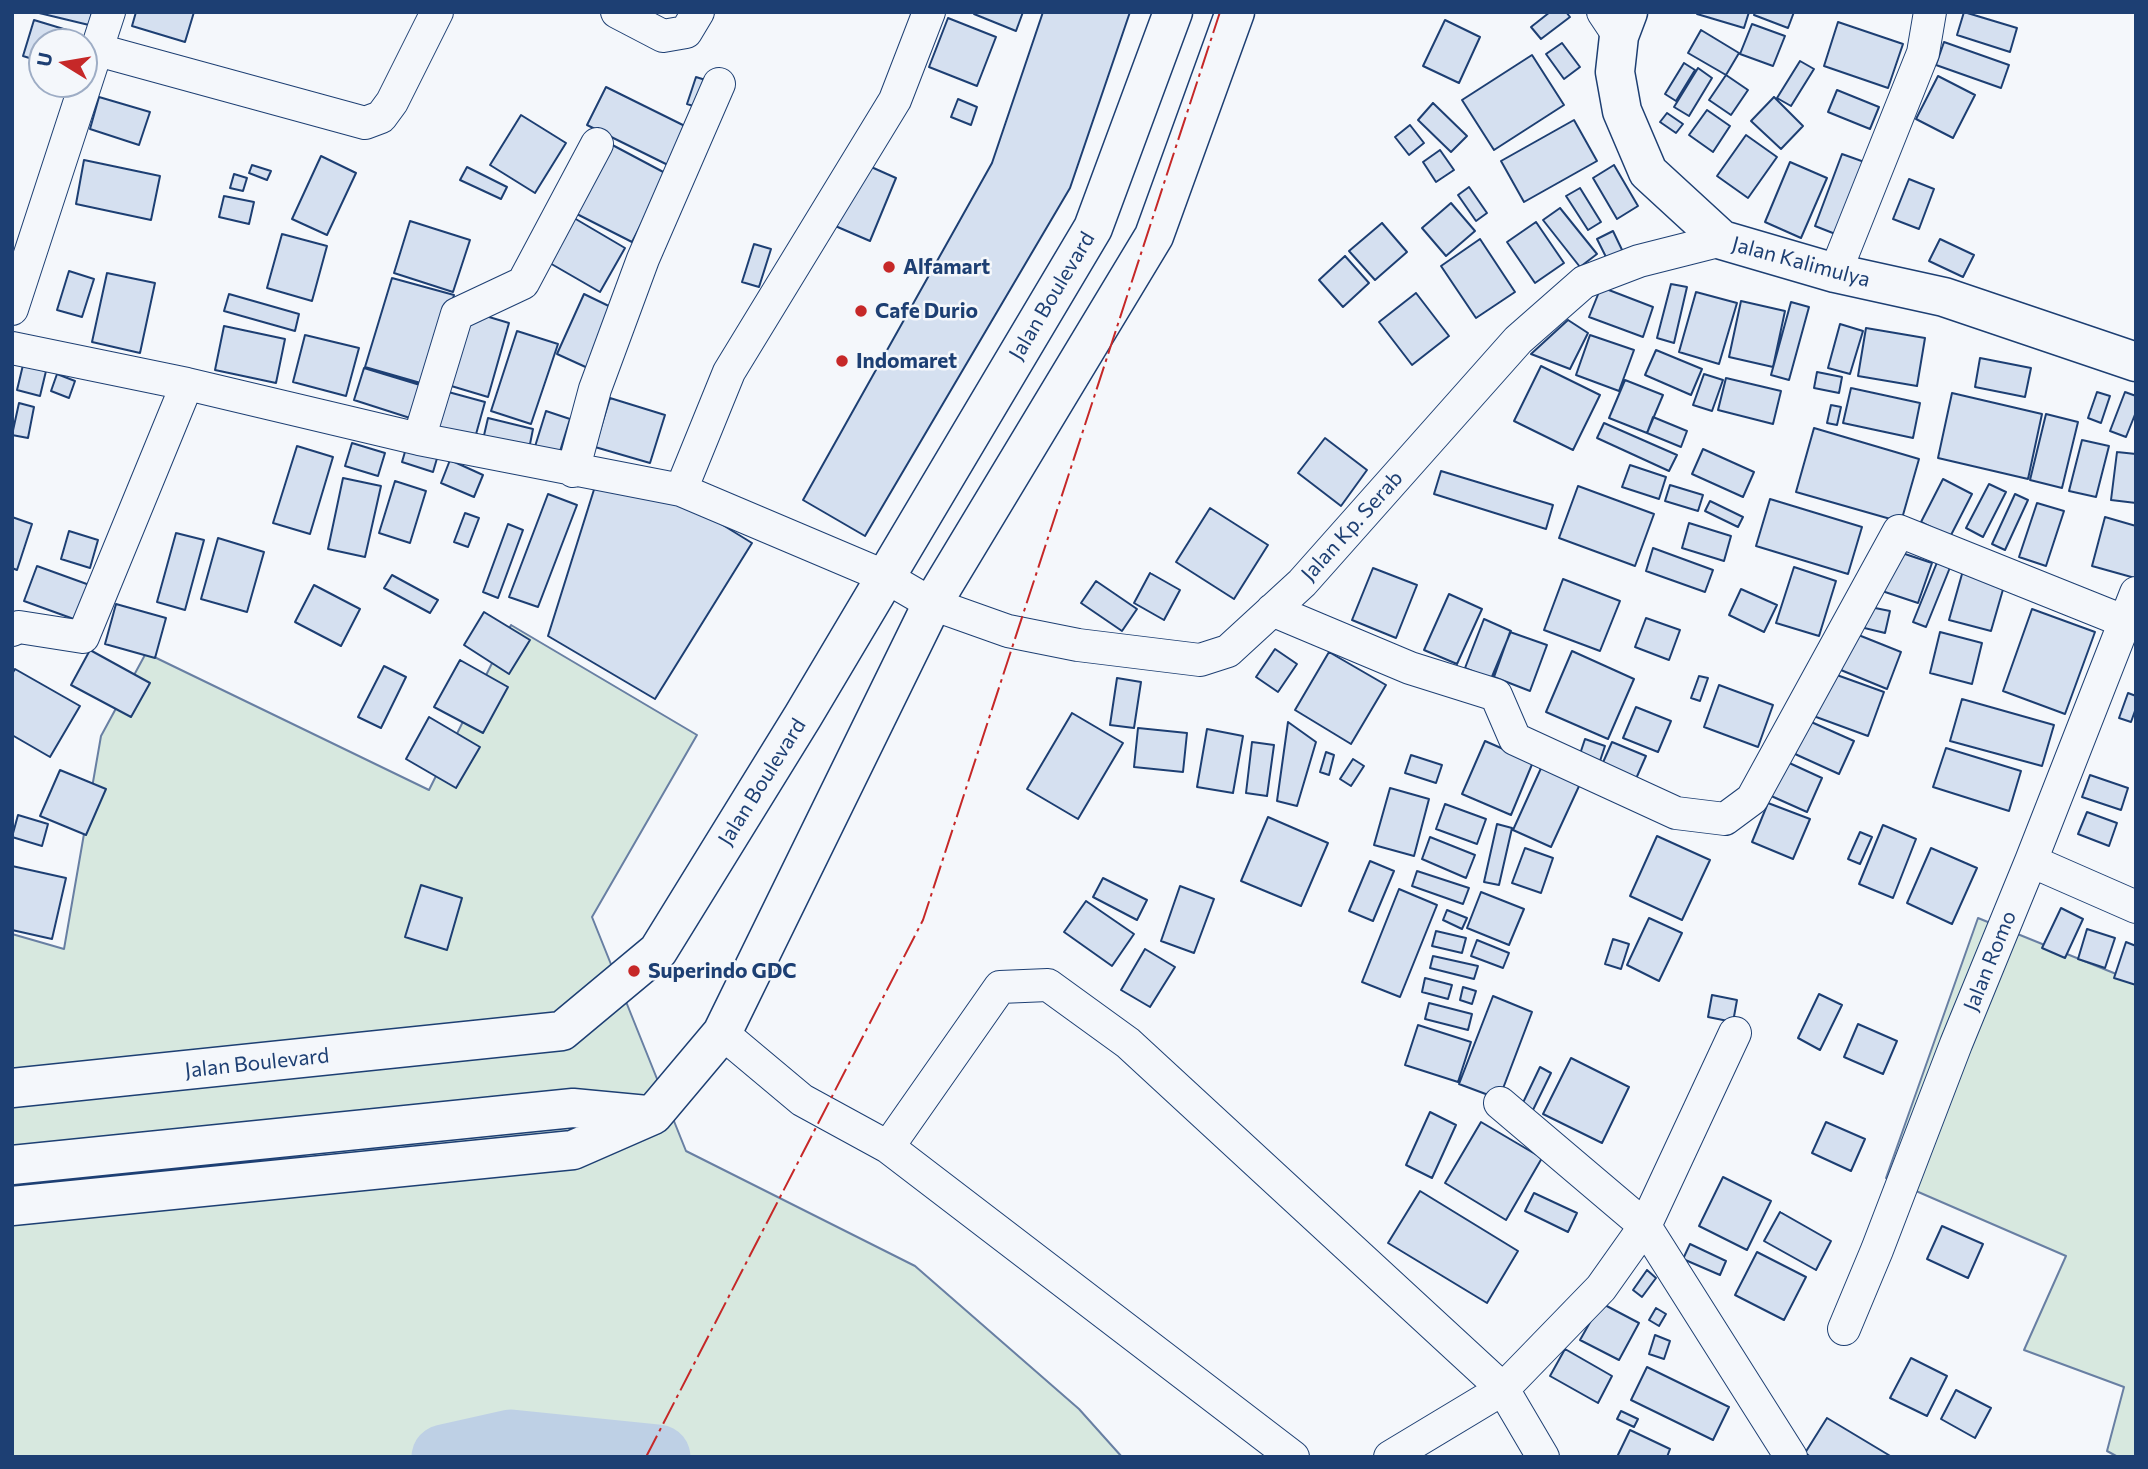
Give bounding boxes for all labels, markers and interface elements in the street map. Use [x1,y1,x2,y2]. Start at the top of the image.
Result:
north arrow [28,28,98,98]
text: U [31,50,56,68]
street label: Jalan Boulevard [1004,227,1100,365]
street label: Jalan Kalimulya [1729,231,1873,293]
place label: Alfamart [903,254,990,280]
marker: Alfamart [881,259,897,275]
place label: Cafe Durio [875,298,978,324]
marker: Cafe Durio [853,303,869,319]
place label: Indomaret [856,348,957,374]
marker: Indomaret [834,353,850,369]
street label: Jalan Kp. Serab [1296,466,1408,586]
street label: Jalan Boulevard [713,714,811,850]
street label: Jalan Romo [1958,907,2022,1015]
place label: Superindo GDC [648,958,797,984]
marker: Superindo GDC [626,963,642,979]
street label: Jalan Boulevard [184,1043,330,1083]

